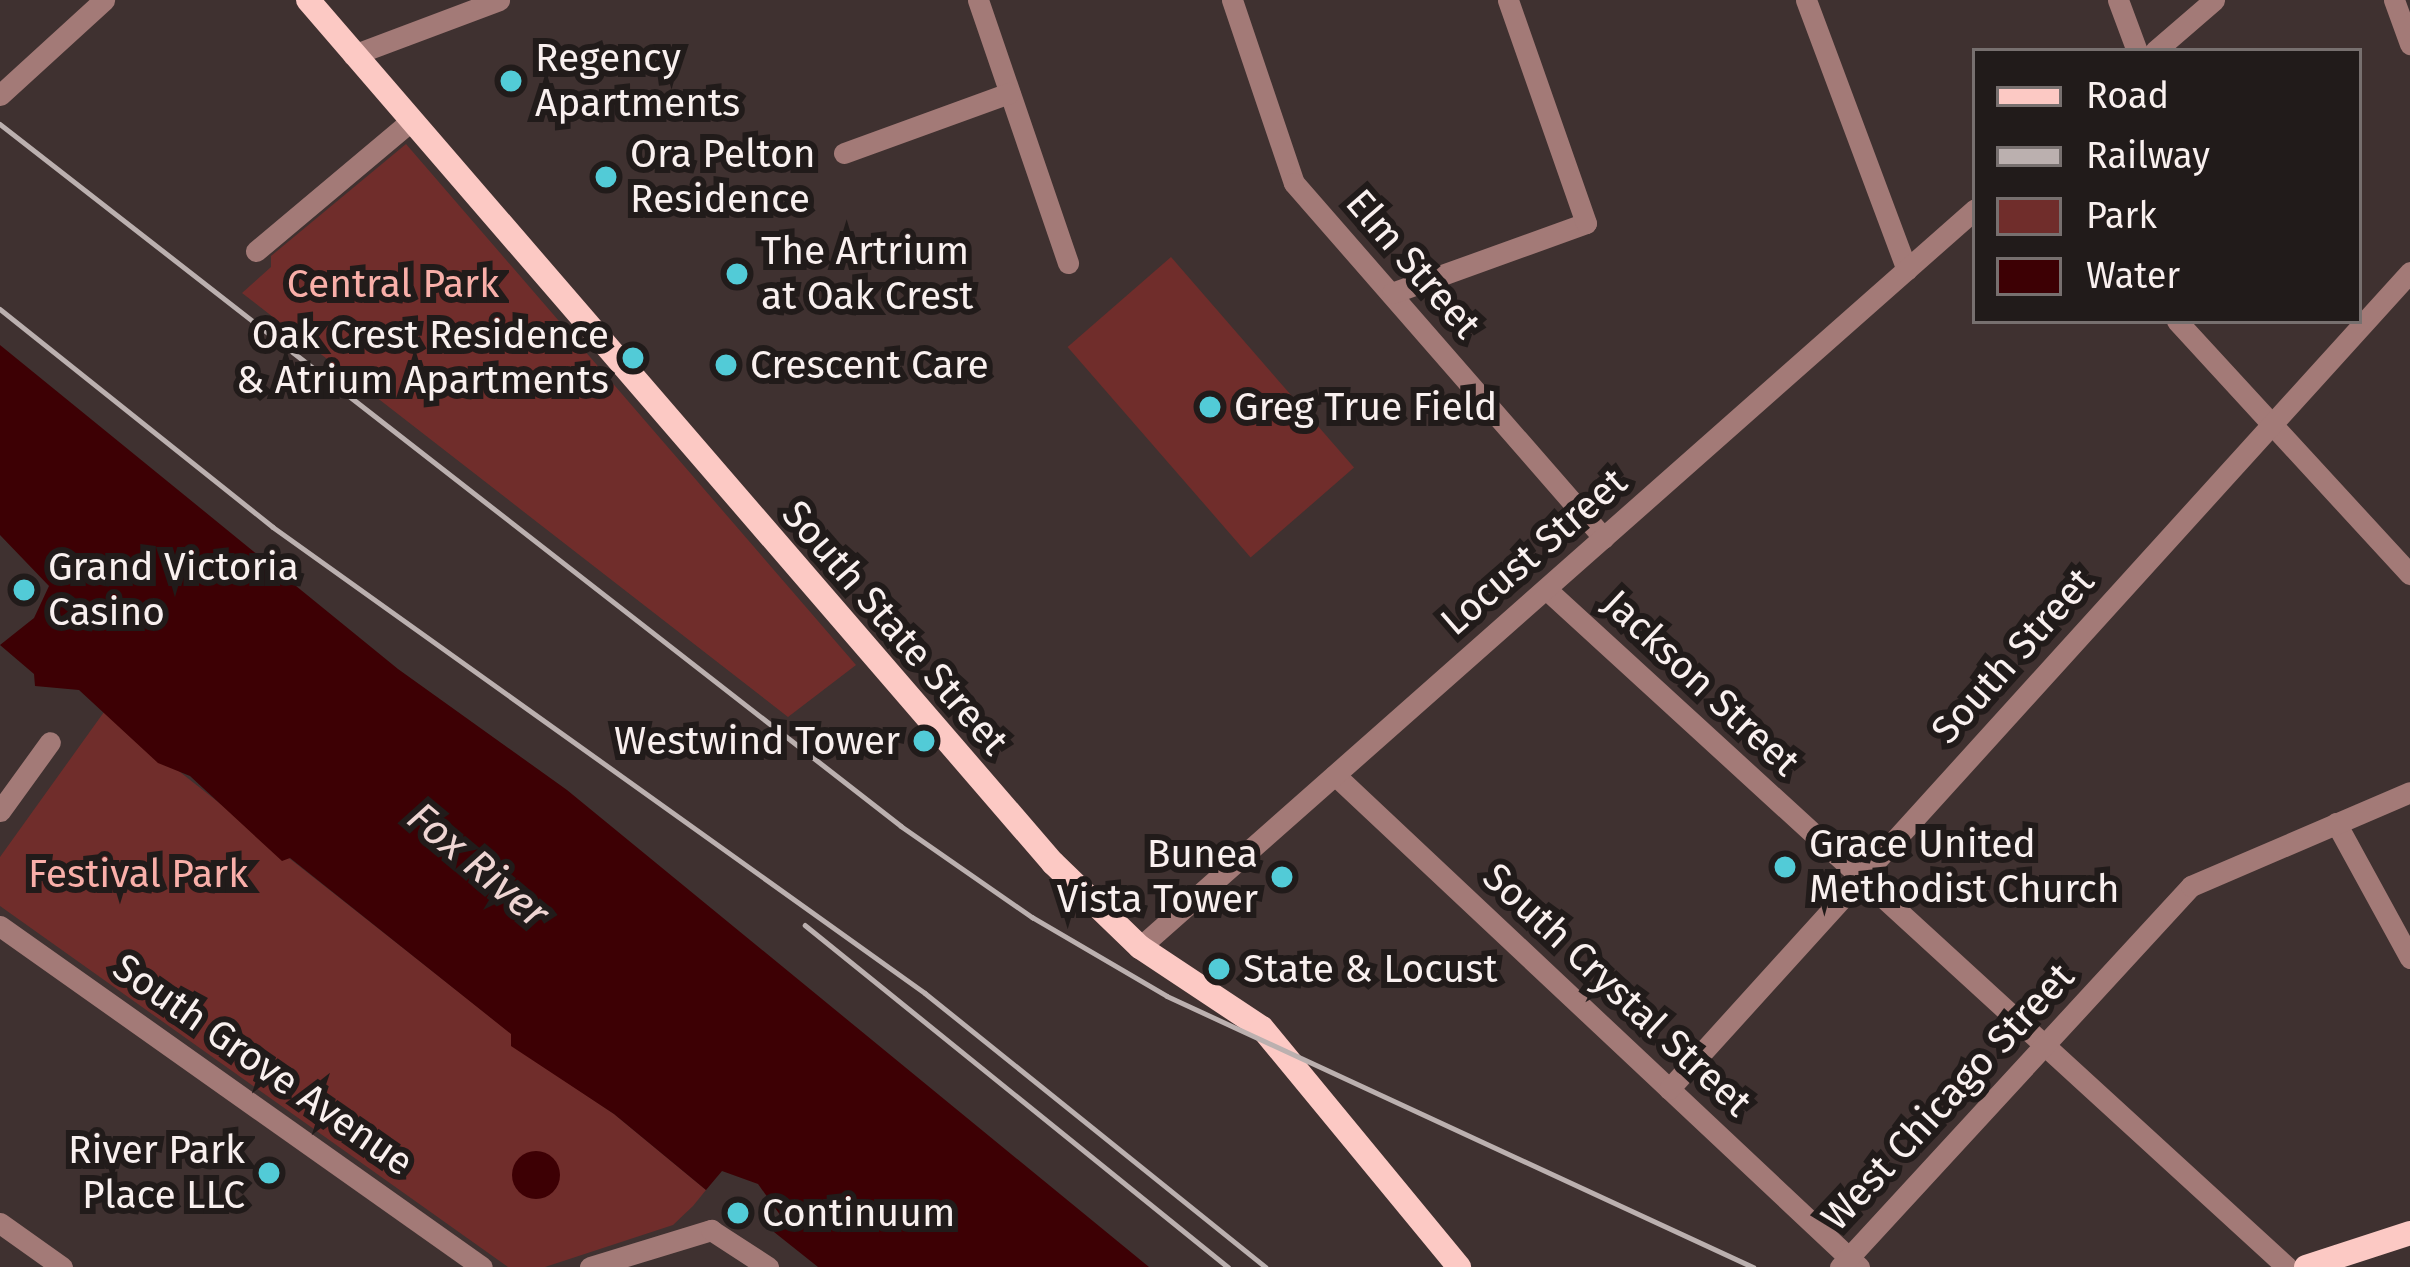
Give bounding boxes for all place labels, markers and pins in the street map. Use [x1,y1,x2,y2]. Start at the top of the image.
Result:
place label: Regency Apartments [535,36,740,127]
marker: Regency Apartments [498,68,524,94]
place label: Ora Pelton Residence [630,132,816,223]
marker: Ora Pelton Residence [593,164,619,190]
place label: The Artrium at Oak Crest [761,229,973,320]
marker: The Artrium at Oak Crest [724,261,750,287]
place label: Oak Crest Residence & Atrium Apartments [236,313,609,404]
place label: Crescent Care [750,342,989,388]
marker: Oak Crest Residence & Atrium Apartments [620,345,646,371]
marker: Crescent Care [713,352,739,378]
place label: Greg True Field [1234,384,1497,430]
marker: Greg True Field [1197,394,1223,420]
place label: Grand Victoria Casino [48,545,299,636]
marker: Grand Victoria Casino [11,577,37,603]
place label: Westwind Tower [614,718,900,764]
marker: Westwind Tower [911,728,937,754]
place label: Grace United Methodist Church [1809,822,2120,913]
place label: Bunea Vista Tower [1057,832,1258,923]
marker: Grace United Methodist Church [1772,854,1798,880]
marker: Bunea Vista Tower [1269,864,1295,890]
place label: State & Locust [1243,946,1498,992]
marker: State & Locust [1206,956,1232,982]
place label: River Park Place LLC [68,1128,245,1219]
marker: River Park Place LLC [256,1160,282,1186]
place label: Continuum [762,1190,955,1236]
marker: Continuum [725,1200,751,1226]

